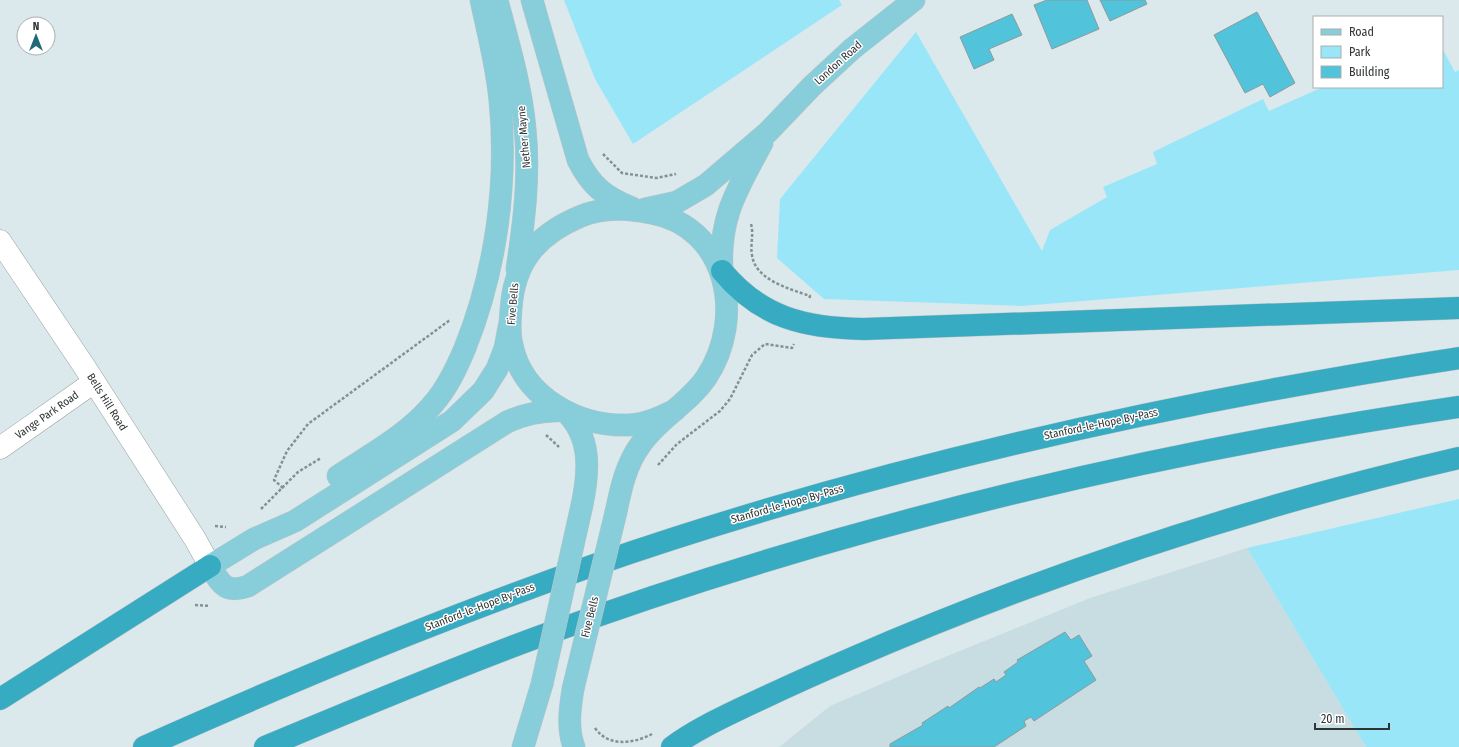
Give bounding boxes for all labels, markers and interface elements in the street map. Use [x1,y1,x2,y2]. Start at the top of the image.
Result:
north arrow [16,16,56,56]
legend [1313,16,1443,88]
text: N [33,20,39,33]
text: Road [1349,25,1374,39]
street label: London Road [812,38,864,88]
text: Park [1349,45,1371,59]
text: Building [1349,65,1390,79]
street label: Nether Mayne [515,105,533,169]
street label: Five Bells [505,282,521,326]
street label: Bells Hill Road [84,371,130,433]
street label: Vange Park Road [13,388,81,442]
street label: Stanford-le-Hope By-Pass [1043,406,1159,442]
street label: Stanford-le-Hope By-Pass [729,482,845,526]
street label: Stanford-le-Hope By-Pass [424,580,537,634]
street label: Five Bells [579,595,601,639]
scale bar [1315,705,1389,731]
text: 20 m [1321,712,1345,726]

